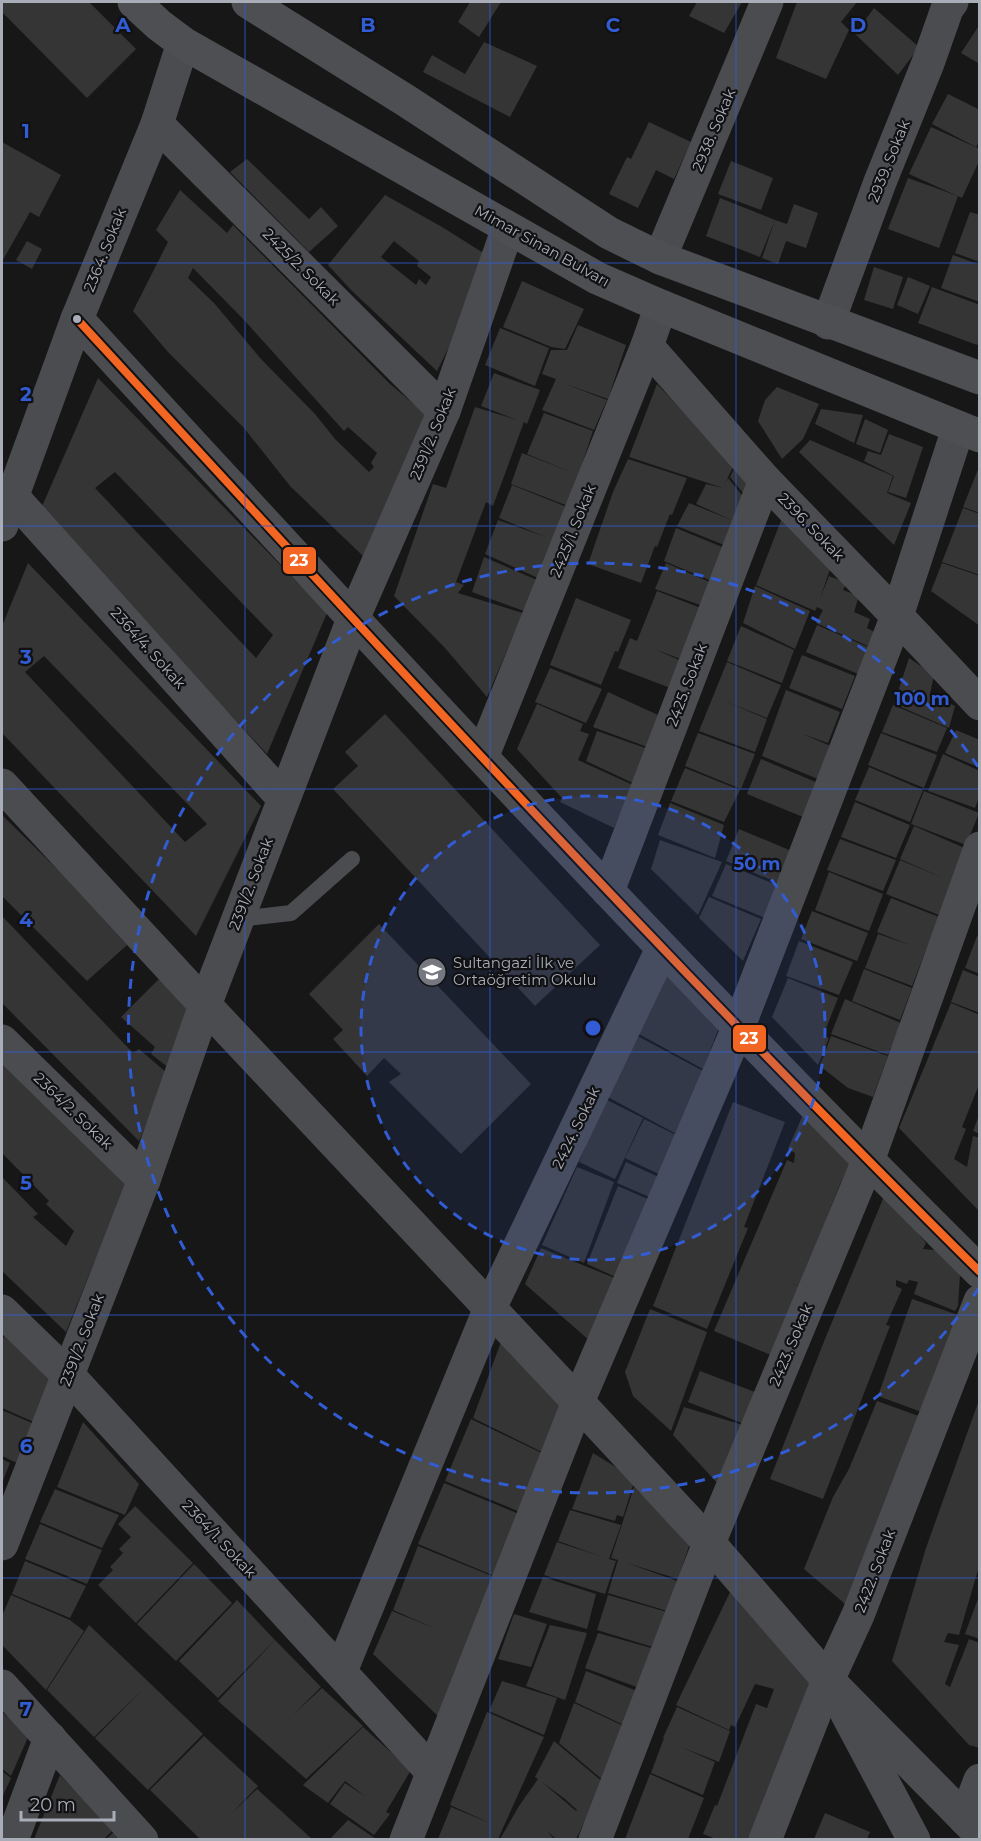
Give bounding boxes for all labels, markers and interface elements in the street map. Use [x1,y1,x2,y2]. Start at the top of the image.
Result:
text: A [114,13,131,37]
text: B [360,13,376,37]
text: C [606,13,621,37]
text: D [850,13,866,37]
street label: 2938. Sokak [688,86,739,174]
street label: 2939. Sokak [863,117,914,205]
text: 1 [22,119,30,143]
street label: Mimar Sinan Bulvarı [471,201,613,291]
street label: 2364. Sokak [79,205,130,295]
street label: 2425/2. Sokak [259,224,344,309]
unlabelled marker [71,313,83,325]
text: 2 [20,382,32,406]
street label: 2391/2. Sokak [405,385,460,483]
street label: 2425/1. Sokak [545,482,600,580]
street label: 2396. Sokak [774,488,849,565]
line badge: 23 [282,546,317,575]
text: 23 [290,551,308,570]
street label: 2364/4. Sokak [107,603,190,692]
street label: 2425. Sokak [662,641,711,729]
text: 3 [19,645,32,669]
text: 100 m [894,688,950,710]
street label: 2391/2. Sokak [224,835,277,933]
text: 50 m [734,853,780,875]
text: 4 [19,908,33,932]
place label: Sultangazi İlk ve Ortaöğretim Okulu [453,953,597,989]
school or university icon: Sultangazi İlk ve Ortaöğretim Okulu [416,956,448,988]
centre of rings [583,1018,603,1038]
line badge: 23 [732,1024,767,1053]
text: 23 [740,1029,758,1048]
street label: 2364/2. Sokak [30,1068,117,1153]
street label: 2424. Sokak [548,1084,604,1172]
text: 5 [20,1171,32,1195]
street label: 2391/2. Sokak [55,1291,108,1389]
street label: 2423. Sokak [765,1301,816,1389]
text: 6 [20,1434,33,1458]
street label: 2364/1. Sokak [178,1496,260,1582]
street label: 2422. Sokak [850,1526,899,1615]
text: 7 [20,1697,32,1721]
scale bar [21,1784,114,1822]
text: 20 m [30,1794,76,1816]

